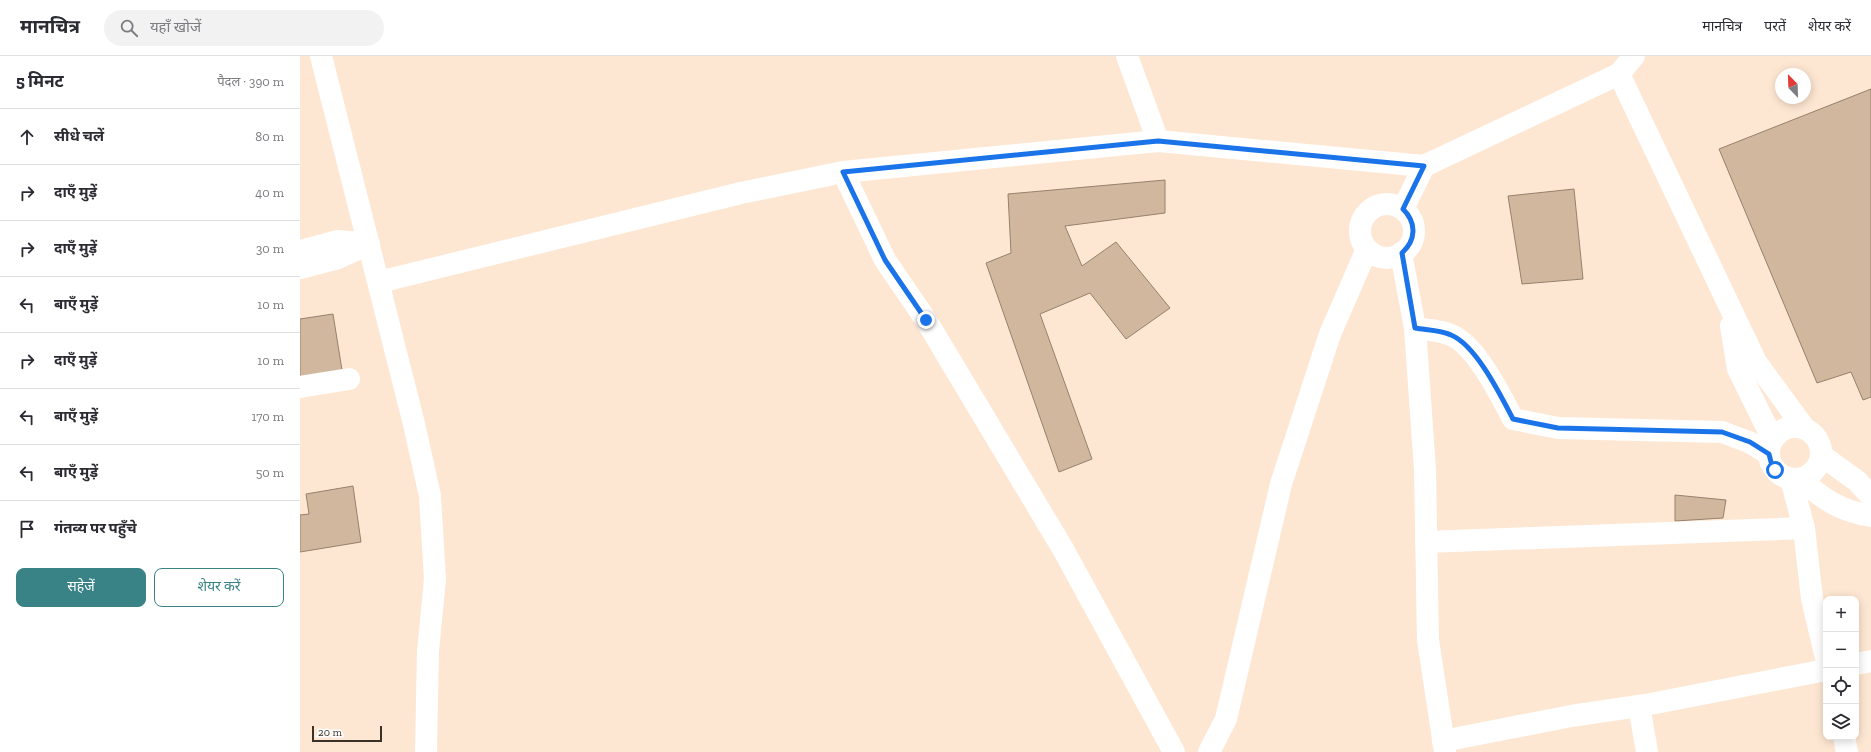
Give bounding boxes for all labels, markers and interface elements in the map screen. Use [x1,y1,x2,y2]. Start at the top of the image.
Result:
search box [104,10,384,46]
text: मानचित्र [20,15,80,38]
icon: search [118,17,140,39]
text: यहाँ खोजें [150,18,201,36]
text: मानचित्र [1702,18,1742,35]
text: परतें [1764,18,1786,35]
text: शेयर करें [1808,18,1851,35]
north arrow [1775,68,1811,104]
text: 5 मिनट [16,71,64,91]
text: पैदल · 390 m [217,74,284,89]
icon: ahead [16,126,38,148]
text: सीधे चलें [54,127,104,145]
text: 80 m [255,129,284,144]
icon: right [16,182,38,204]
text: दाएँ मुड़ें [54,183,97,201]
text: 40 m [255,185,284,200]
icon: right [16,238,38,260]
text: दाएँ मुड़ें [54,239,97,257]
text: 30 m [256,241,284,256]
icon: left [16,294,38,316]
text: बाएँ मुड़ें [54,295,98,313]
text: 10 m [257,297,284,312]
route end [917,311,935,329]
icon: right [16,350,38,372]
text: दाएँ मुड़ें [54,351,97,369]
text: 10 m [257,353,284,368]
icon: left [16,406,38,428]
text: बाएँ मुड़ें [54,407,98,425]
text: 170 m [251,409,284,424]
route start [1766,461,1784,479]
icon: left [16,462,38,484]
text: बाएँ मुड़ें [54,463,98,481]
text: 50 m [256,465,284,480]
icon: arrive [16,518,38,540]
text: गंतव्य पर पहुँचे [54,519,137,537]
button: सहेजें [16,568,146,607]
button: शेयर करें [154,568,284,607]
map controls [1823,596,1859,740]
button: + [1823,596,1859,632]
button: − [1823,632,1859,668]
button: locate [1823,668,1859,704]
button: layers [1823,704,1859,740]
scale bar [312,724,382,743]
text: 20 m [318,726,342,739]

